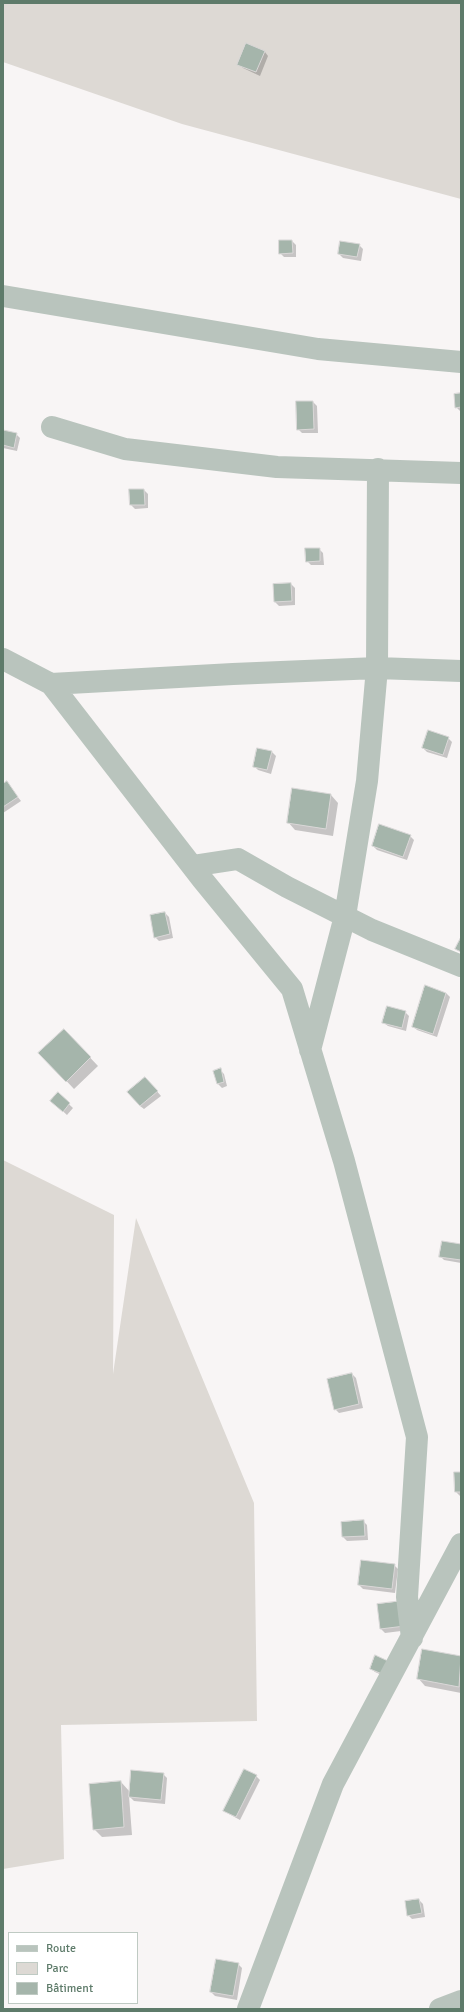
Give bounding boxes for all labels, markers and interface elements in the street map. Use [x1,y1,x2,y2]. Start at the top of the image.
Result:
legend [8,1932,138,2004]
text: Route [46,1941,76,1956]
text: Parc [46,1961,68,1976]
text: Bâtiment [46,1981,93,1996]

